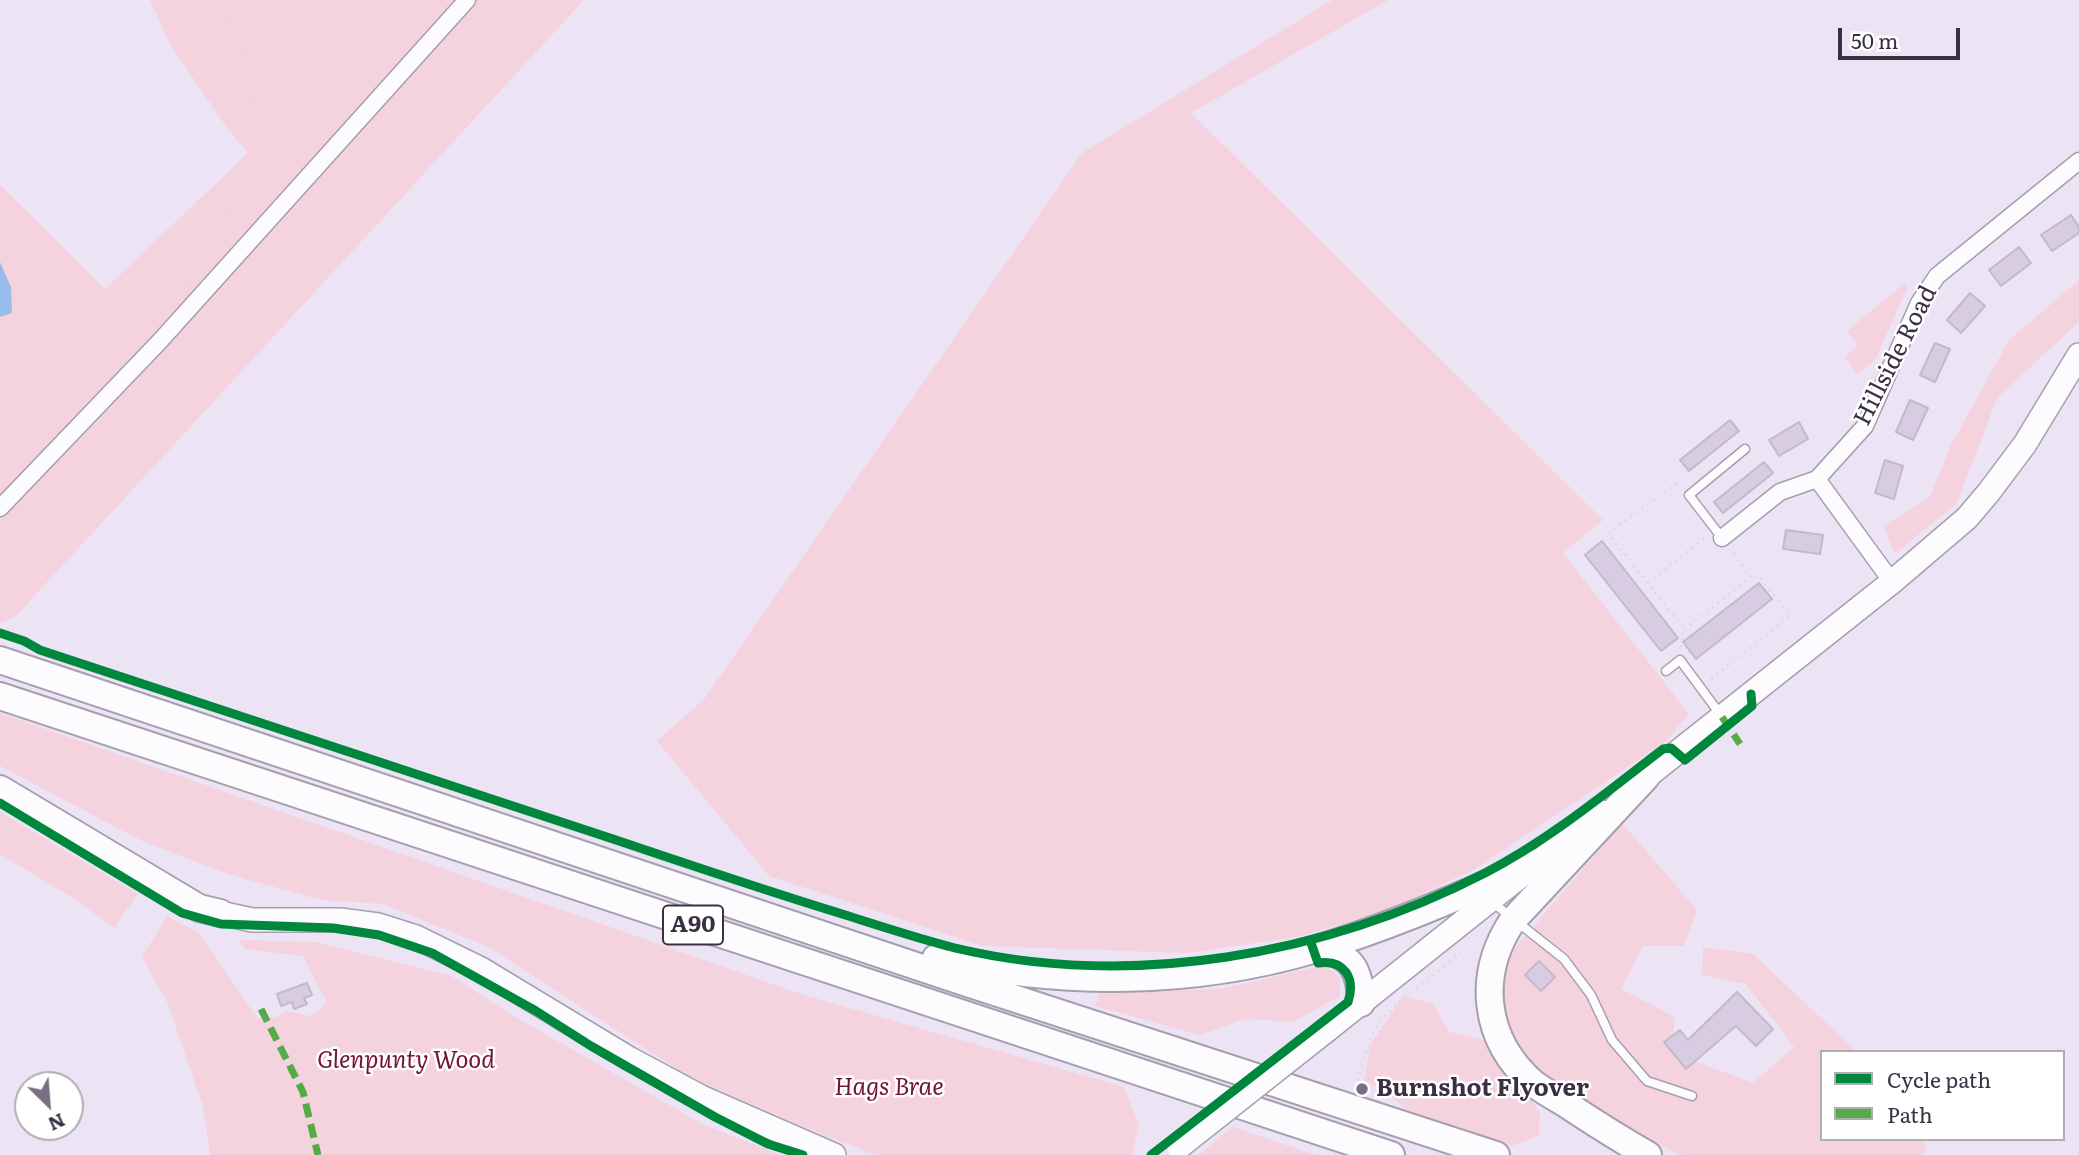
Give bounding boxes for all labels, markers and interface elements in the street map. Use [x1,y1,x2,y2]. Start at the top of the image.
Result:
scale bar [1841,14,1964,58]
text: 50 m [1851,24,1898,55]
street label: Hillside Road [1848,281,1944,431]
road number: A90 [663,906,723,944]
park label: Glenpunty Wood [317,1047,495,1075]
legend [1820,1050,2065,1141]
text: Cycle path [1887,1063,1991,1094]
north arrow [14,1071,84,1141]
park label: Hags Brae [834,1074,944,1102]
place label: Burnshot Flyover [1376,1075,1589,1103]
marker: Burnshot Flyover [1354,1081,1370,1097]
text: Path [1887,1098,1933,1129]
text: N [44,1107,70,1139]

